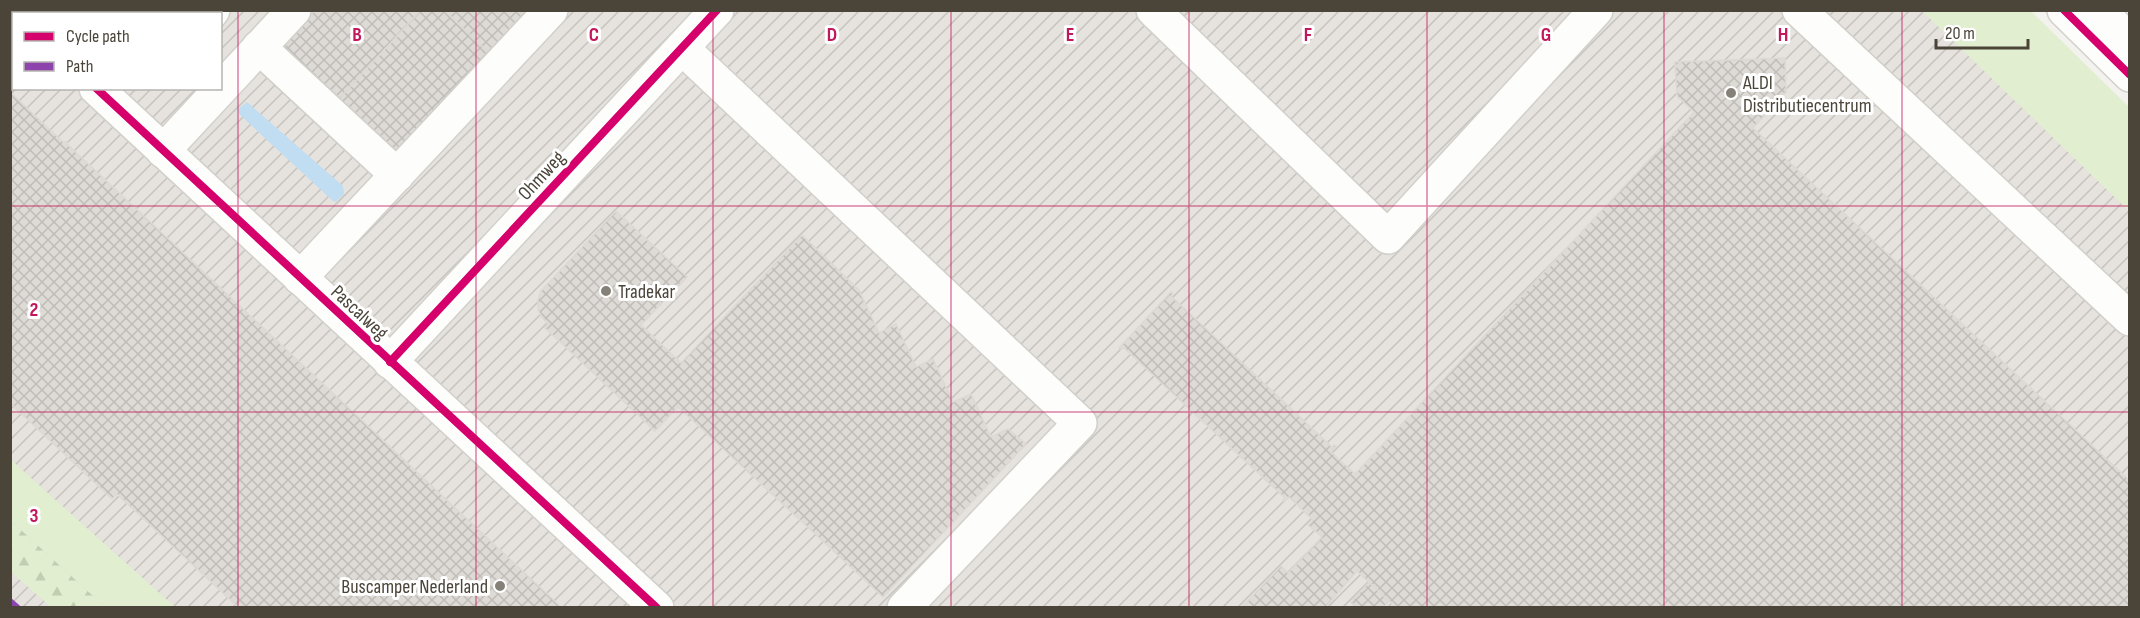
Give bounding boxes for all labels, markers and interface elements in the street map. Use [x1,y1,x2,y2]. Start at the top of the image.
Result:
legend [12,12,222,90]
scale bar [1936,12,2028,50]
text: B [352,23,362,47]
text: C [589,23,599,47]
text: D [827,23,837,47]
text: E [1066,23,1074,47]
text: F [1304,23,1312,47]
text: G [1541,23,1551,47]
text: H [1778,23,1788,47]
text: 20 m [1945,23,1975,44]
text: Cycle path [66,26,130,47]
text: Path [66,56,94,77]
place label: ALDI Distributiecentrum [1742,71,1872,118]
marker: ALDI Distributiecentrum [1724,86,1738,100]
street label: Ohmweg [513,146,570,205]
street label: Pascalweg [326,280,393,345]
place label: Tradekar [618,280,675,304]
marker: Tradekar [599,284,613,298]
text: 2 [30,298,38,322]
text: 3 [30,504,39,528]
place label: Buscamper Nederland [341,575,488,599]
marker: Buscamper Nederland [493,579,507,593]

